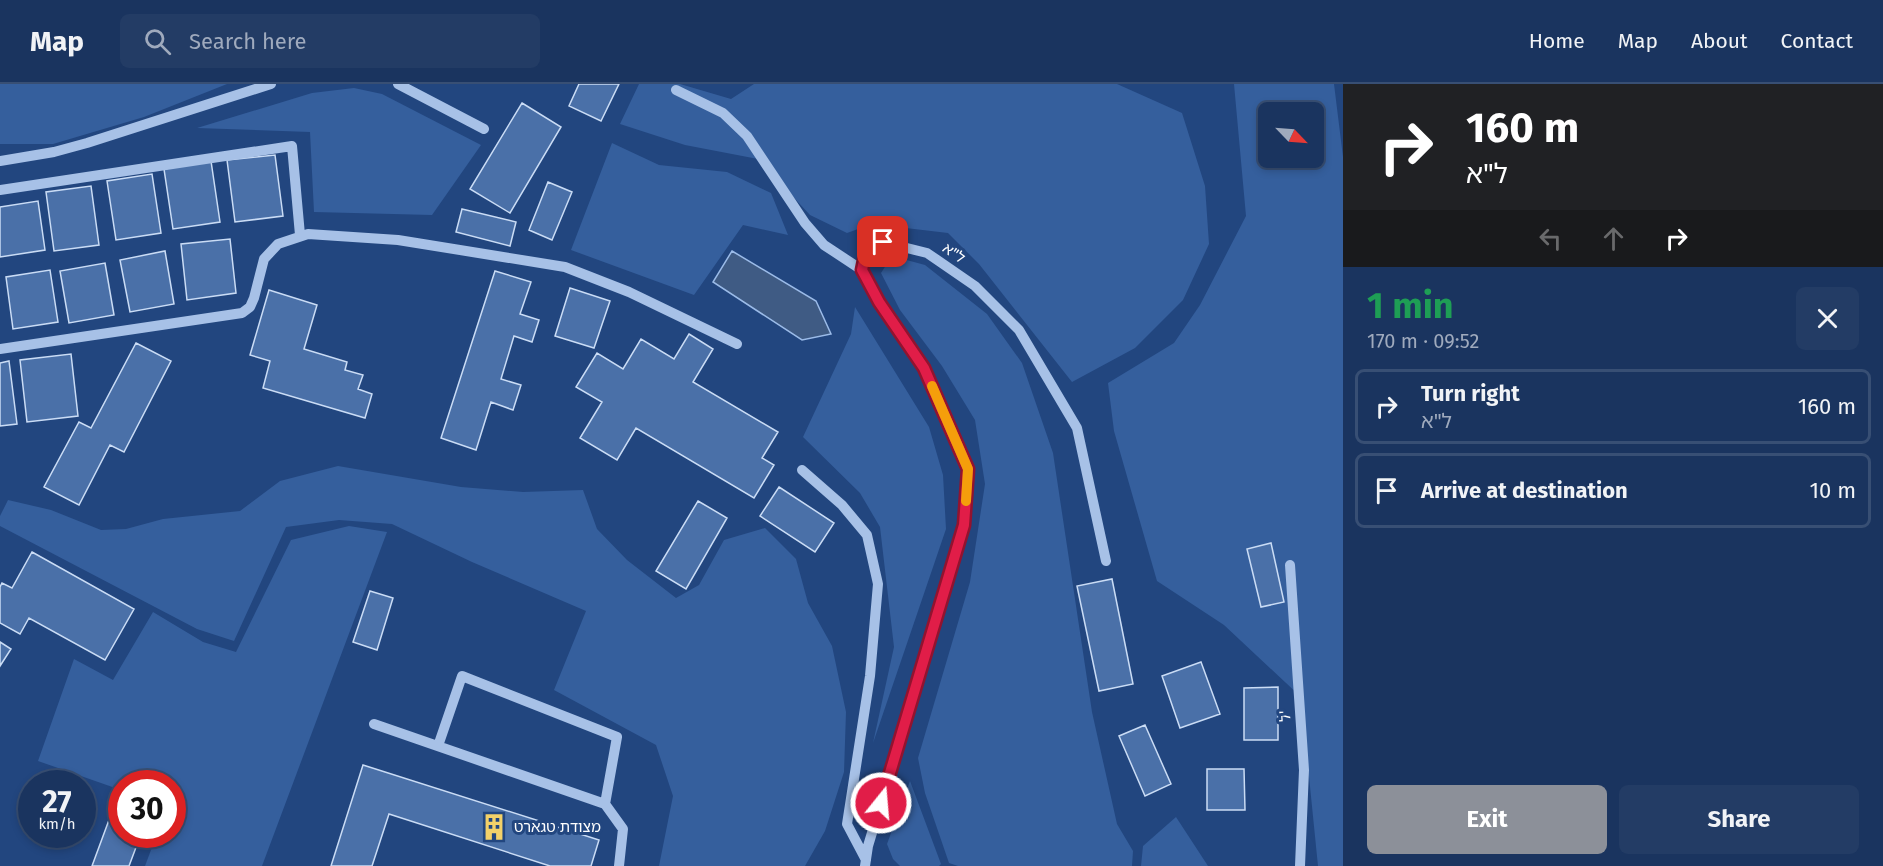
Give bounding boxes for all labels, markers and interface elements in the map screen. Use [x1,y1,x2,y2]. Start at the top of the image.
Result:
search box [120,14,540,68]
text: Map [30,25,84,58]
icon: search [141,25,174,58]
text: Search here [189,28,307,55]
text: Home [1529,28,1585,54]
text: Map [1618,28,1658,54]
text: About [1691,28,1748,54]
text: Contact [1781,28,1853,54]
north arrow [1258,102,1324,168]
map controls [1258,102,1324,168]
text: 160 m [1466,103,1579,153]
icon: right [1367,108,1445,186]
text: ל"א [1466,158,1508,190]
pin [857,216,908,267]
icon: left [1534,222,1567,255]
icon: ahead [1597,222,1630,255]
icon: right [1660,222,1693,255]
icon: arrive [866,225,899,258]
street label: ל"א [939,239,969,267]
text: 1 min [1367,284,1454,328]
button: close [1796,287,1859,350]
text: 170 m · 09:52 [1367,329,1479,353]
text: Turn right [1421,380,1520,407]
icon: right [1370,390,1403,423]
text: 160 m [1798,393,1856,420]
text: ל"א [1421,409,1452,433]
icon: arrive [1370,474,1403,507]
text: Arrive at destination [1421,477,1628,504]
text: 10 m [1810,477,1856,504]
street label: ל' [1276,710,1294,722]
speed limit sign: 30 [108,770,186,848]
position arrow [849,771,913,835]
text: 27 [42,784,72,820]
button: Exit [1367,785,1607,854]
button: Share [1619,785,1859,854]
building icon: מצודת טגארט [479,812,509,842]
text: km/h [38,815,76,833]
place label: מצודת טגארט [514,818,601,836]

